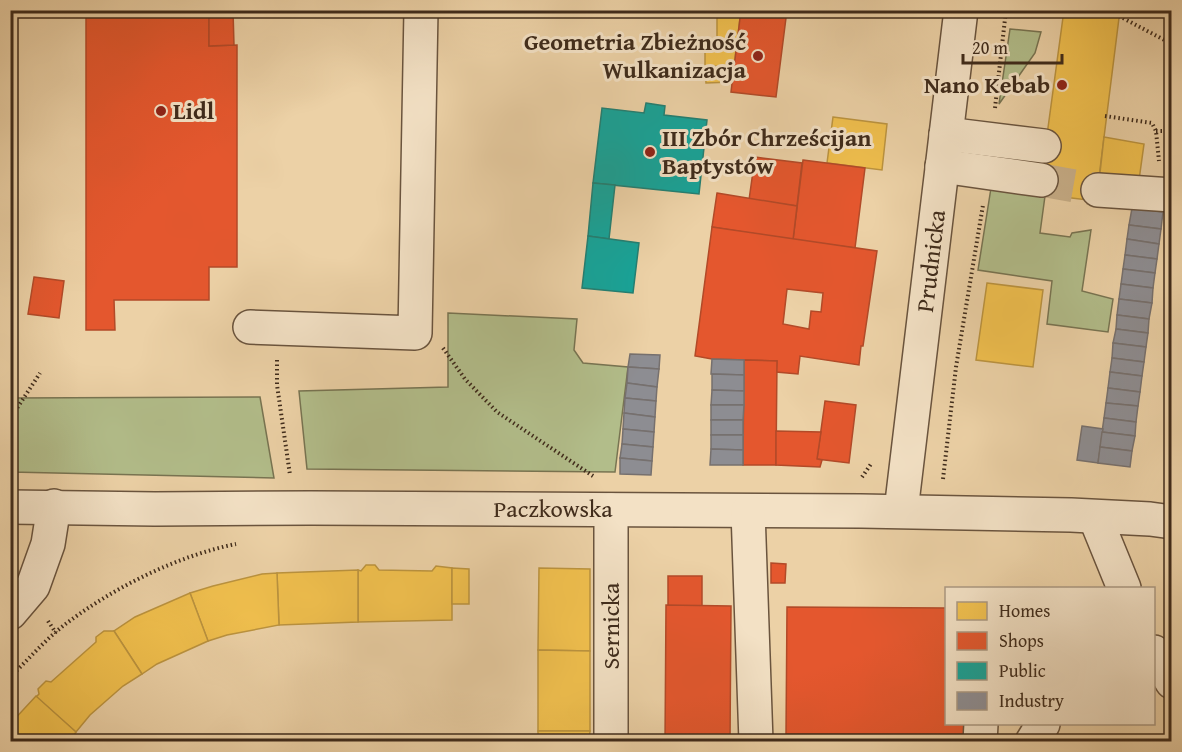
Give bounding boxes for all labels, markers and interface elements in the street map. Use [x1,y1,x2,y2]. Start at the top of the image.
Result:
place label: Geometria Zbieżność Wulkanizacja [524,24,747,87]
scale bar [963,27,1062,65]
text: 20 m [972,34,1008,61]
marker: Geometria Zbieżność Wulkanizacja [751,49,765,63]
place label: Nano Kebab [924,67,1050,102]
marker: Nano Kebab [1055,78,1069,92]
place label: Lidl [173,93,215,128]
marker: Lidl [154,104,168,118]
place label: III Zbór Chrześcijan Baptystów [662,120,871,183]
marker: III Zbór Chrześcijan Baptystów [643,145,657,159]
street label: Prudnicka [907,207,954,314]
street label: Paczkowska [493,491,613,526]
street label: Sernicka [593,582,628,669]
legend [945,587,1155,725]
text: Homes [999,597,1050,624]
text: Shops [999,627,1044,654]
text: Public [999,657,1046,684]
text: Industry [999,687,1064,714]

